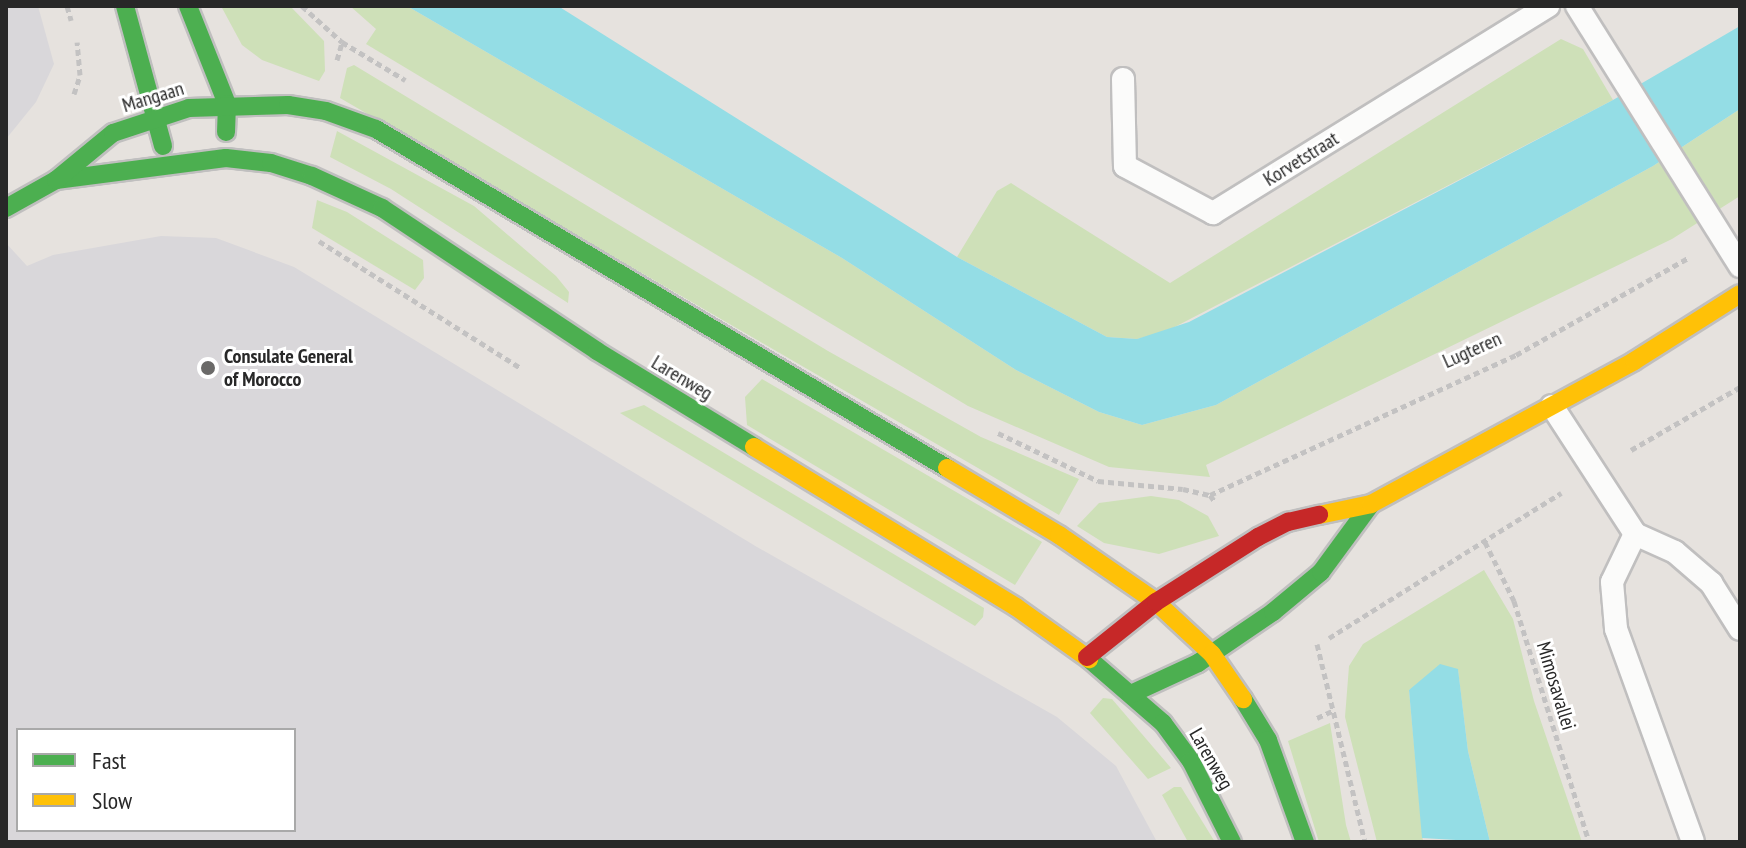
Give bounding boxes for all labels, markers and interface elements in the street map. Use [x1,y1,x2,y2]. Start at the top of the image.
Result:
street label: Mangaan [119,76,187,118]
street label: Korvetstraat [1259,127,1343,191]
street label: Lugteren [1439,327,1505,373]
place label: Consulate General of Morocco [224,344,353,391]
street label: Larenweg [647,350,717,406]
marker: Consulate General of Morocco [199,359,217,377]
street label: Mimosavallei [1531,639,1581,733]
street label: Larenweg [1184,724,1238,794]
legend [16,728,296,832]
text: Fast [92,745,126,776]
text: Slow [92,785,132,816]

